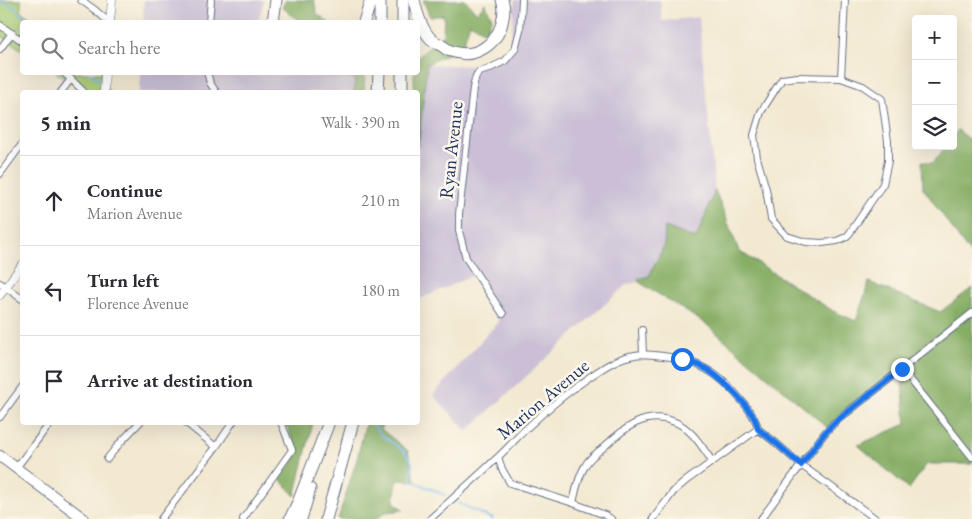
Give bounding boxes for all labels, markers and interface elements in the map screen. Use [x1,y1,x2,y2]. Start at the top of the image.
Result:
map controls [912,15,957,150]
button: + [912,15,957,60]
search box [20,20,420,75]
icon: search [38,34,66,62]
text: Search here [78,35,160,60]
button: − [912,60,957,105]
street label: Ryan Avenue [433,100,469,200]
button: layers [912,105,957,150]
text: 5 min [40,109,91,136]
text: Walk · 390 m [321,112,400,133]
text: Continue [87,178,162,203]
icon: ahead [40,187,68,215]
text: 210 m [361,190,400,211]
text: Marion Avenue [87,203,182,224]
text: Turn left [87,268,159,293]
icon: left [40,277,68,305]
text: 180 m [361,280,400,301]
text: Florence Avenue [87,293,189,314]
route start [671,348,694,371]
street label: Marion Avenue [492,353,594,445]
route end [891,358,914,381]
icon: arrive [40,367,68,395]
text: Arrive at destination [87,368,253,393]

